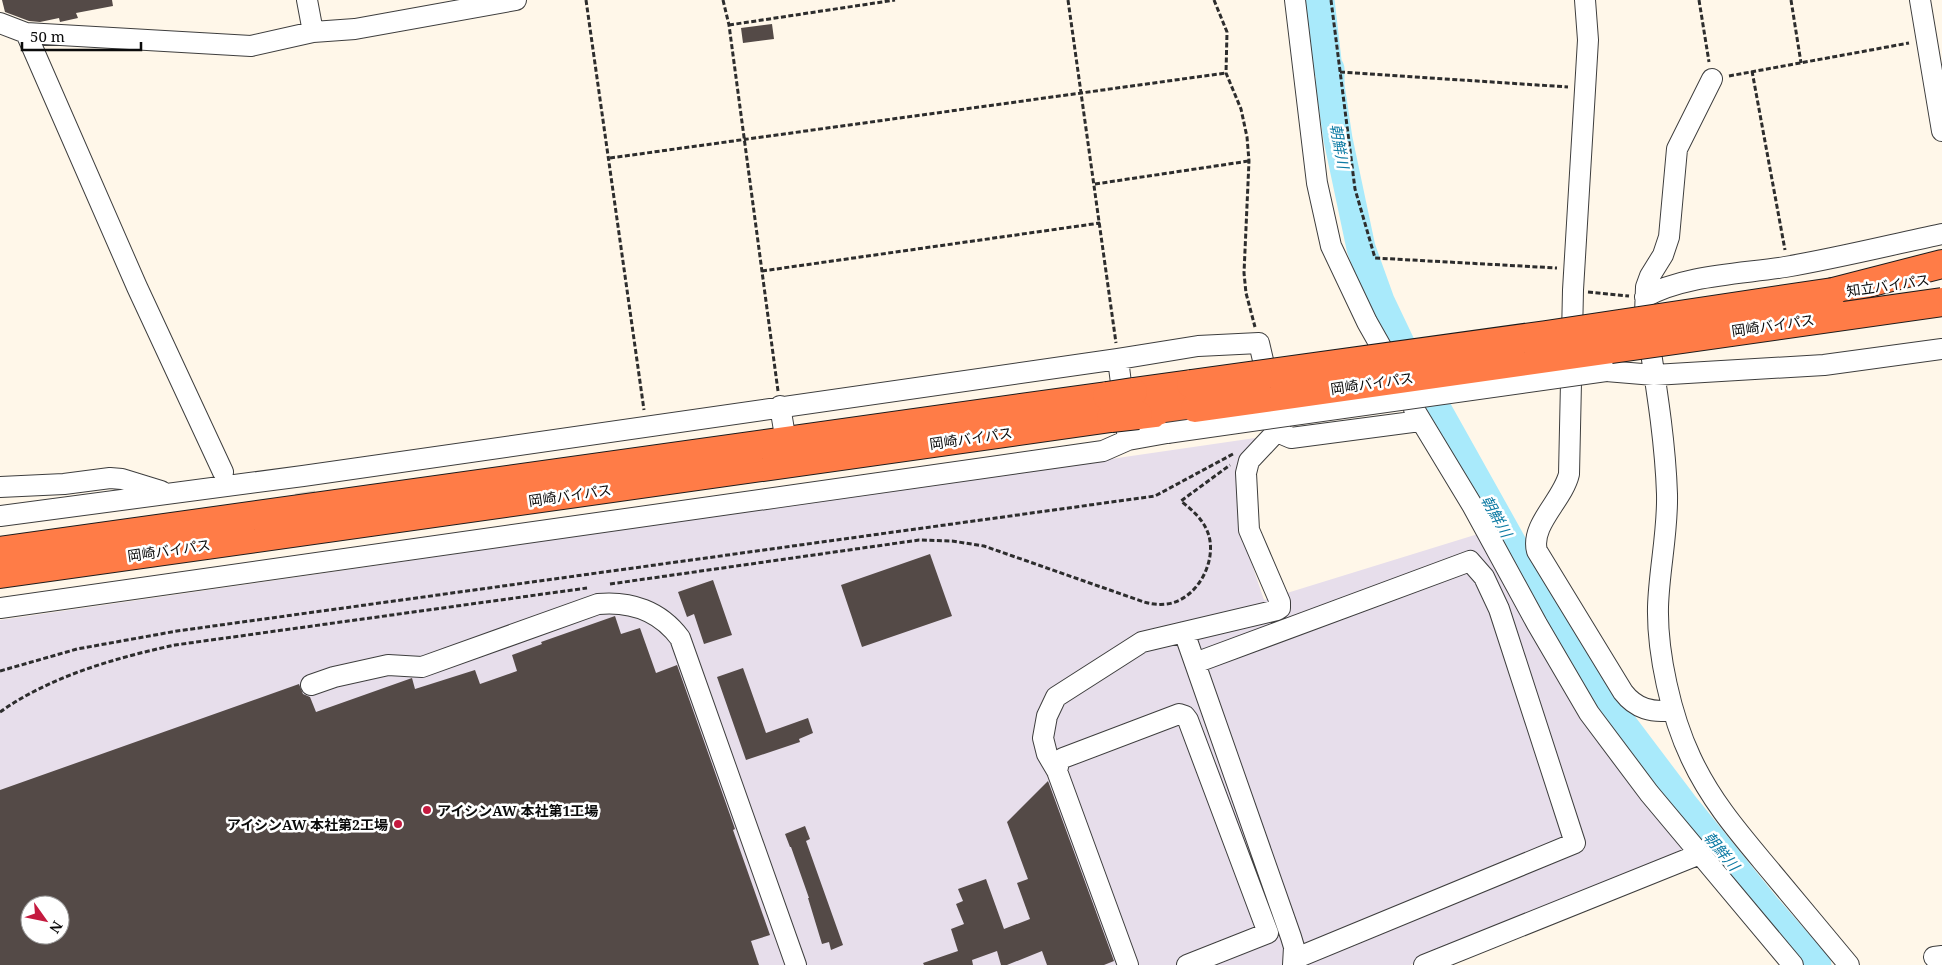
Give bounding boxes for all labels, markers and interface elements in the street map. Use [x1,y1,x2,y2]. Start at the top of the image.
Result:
scale bar [22,20,141,52]
text: 50 m [30,26,65,46]
water label: 朝鮮川 [1326,122,1354,172]
street label: 知立バイパス [1845,270,1931,300]
street label: 岡崎バイパス [1730,310,1816,340]
street label: 岡崎バイパス [1329,368,1415,398]
street label: 岡崎バイパス [928,423,1014,453]
street label: 岡崎バイパス [527,480,613,510]
water label: 朝鮮川 [1477,491,1518,542]
street label: 岡崎バイパス [126,535,212,565]
place label: アイシンAW 本社第1工場 [437,801,598,820]
marker: アイシンAW 本社第1工場 [421,804,433,816]
place label: アイシンAW 本社第2工場 [227,815,388,834]
marker: アイシンAW 本社第2工場 [392,818,404,830]
water label: 朝鮮川 [1700,827,1745,876]
north arrow [20,895,70,945]
text: N [45,918,67,937]

